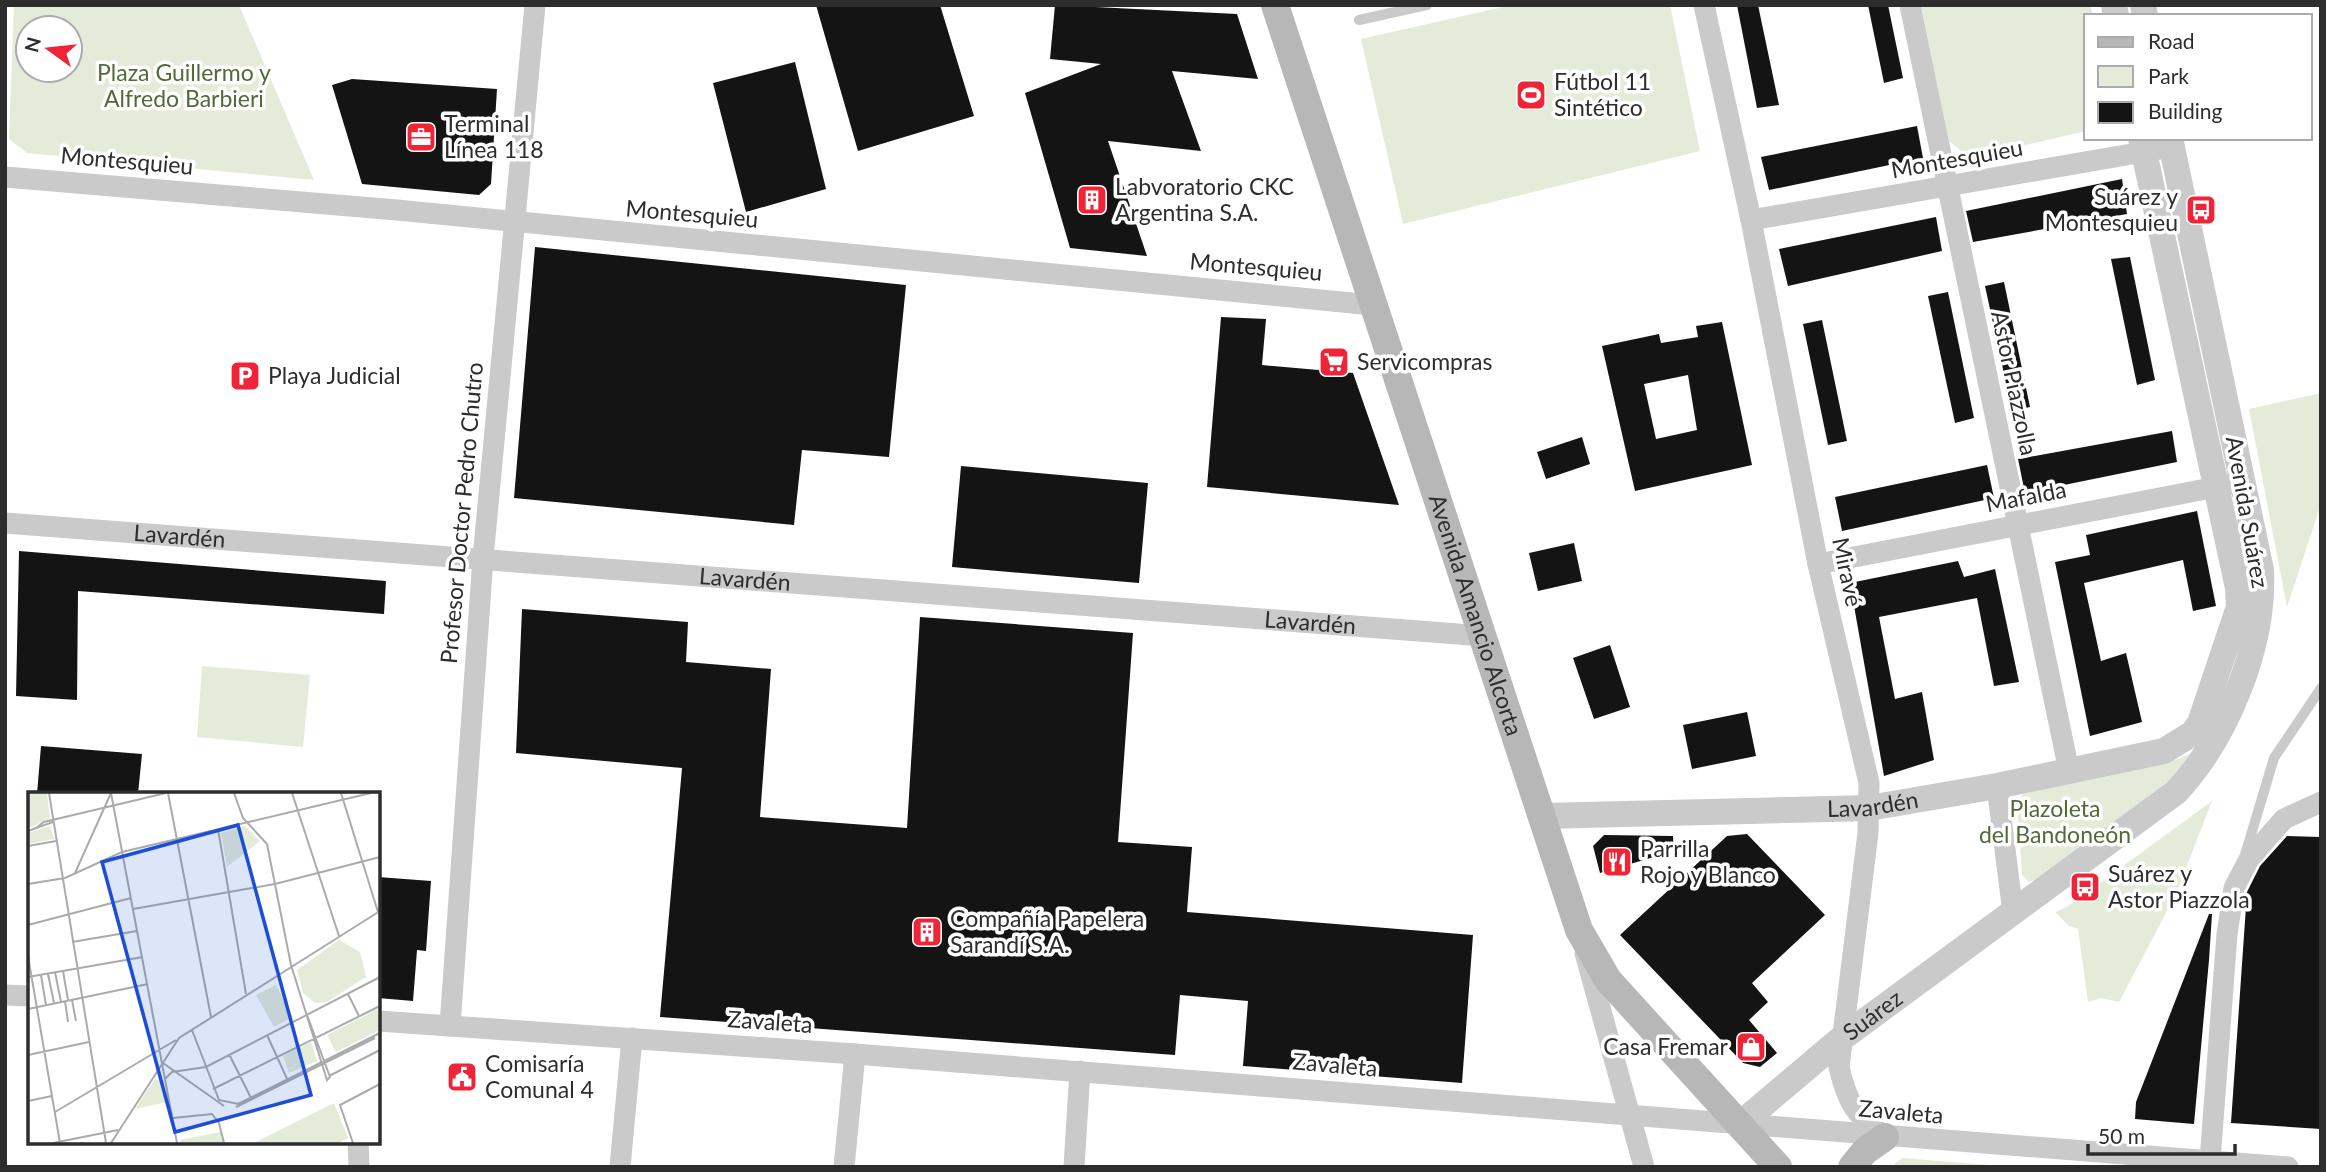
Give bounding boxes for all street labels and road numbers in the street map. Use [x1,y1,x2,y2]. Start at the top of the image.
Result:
street label: Montesquieu [1889,133,2025,183]
street label: Montesquieu [60,140,195,180]
street label: Montesquieu [625,193,760,233]
street label: Montesquieu [1189,246,1324,286]
street label: Astor Piazzolla [1986,308,2044,458]
street label: Profesor Doctor Pedro Chutro [434,361,488,665]
street label: Avenida Suárez [2221,434,2275,590]
street label: Mafalda [1983,475,2068,518]
street label: Avenida Amancio Alcorta [1424,490,1529,739]
street label: Lavardén [133,518,226,553]
street label: Miravé [1827,535,1869,609]
street label: Lavardén [698,561,792,596]
street label: Lavardén [1263,604,1357,639]
street label: Lavardén [1827,785,1920,822]
street label: Suárez [1837,983,1907,1046]
street label: Zavaleta [727,1004,814,1038]
street label: Zavaleta [1291,1046,1379,1082]
street label: Zavaleta [1857,1093,1945,1129]

